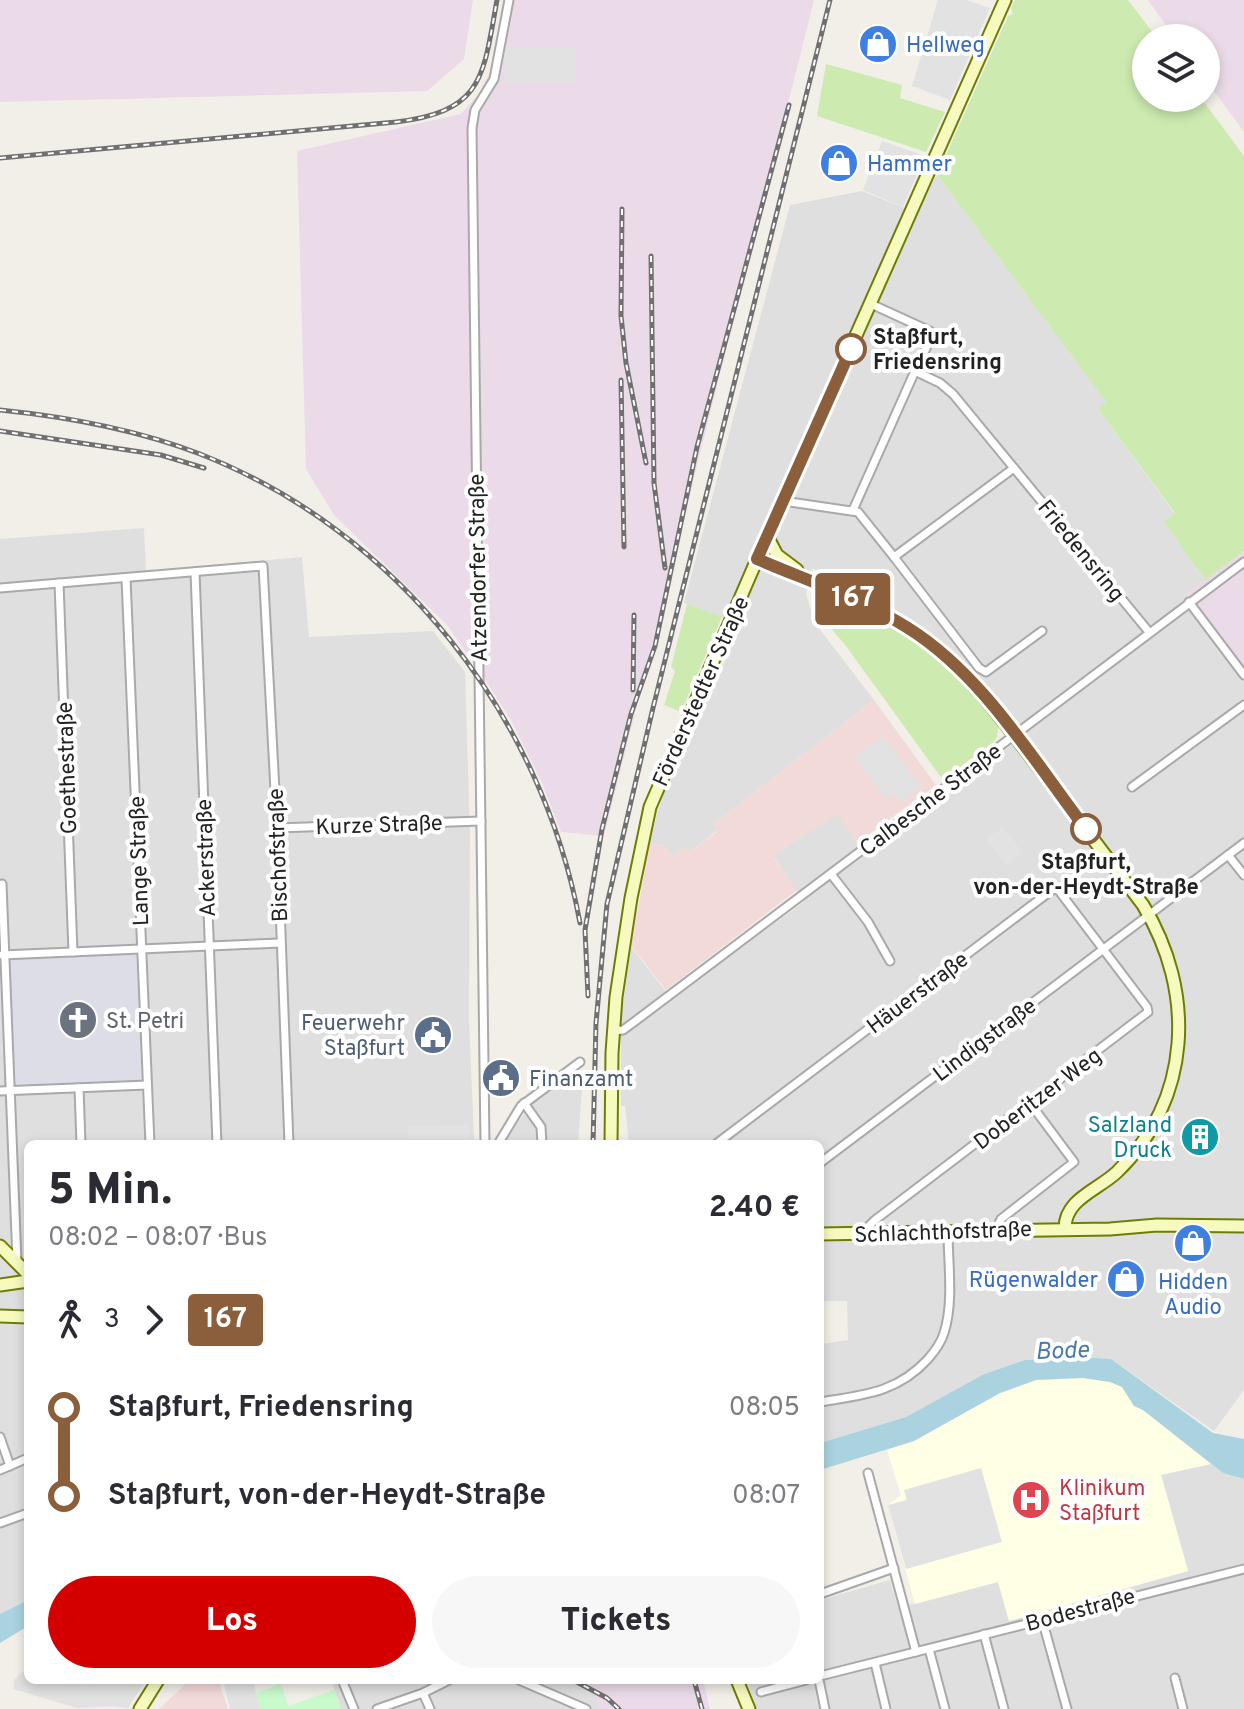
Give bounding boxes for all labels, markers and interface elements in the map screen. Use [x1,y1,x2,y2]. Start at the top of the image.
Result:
shop icon: Hellweg [857,23,899,65]
map controls [1132,24,1220,112]
button: layers [1132,24,1220,112]
place label: Hellweg [906,33,985,60]
shop icon: Hammer [818,142,860,184]
place label: Hammer [867,152,953,179]
place label: Staßfurt, Friedensring [873,325,1002,377]
marker: Staßfurt, Friedensring [836,334,866,364]
street label: Atzendorfer Straße [464,474,495,662]
street label: Friedensring [1031,495,1129,608]
line badge: 167 [807,573,899,625]
text: 167 [831,581,875,617]
street label: Förderstedter Straße [648,593,756,791]
street label: Goethestraße [53,701,84,835]
street label: Calbesche Straße [855,739,1008,863]
street label: Bischofstraße [264,788,295,922]
street label: Lange Straße [125,795,156,926]
street label: Ackerstraße [192,798,223,918]
street label: Kurze Straße [315,811,443,842]
marker: Staßfurt, von-der-Heydt-Straße [1071,814,1101,844]
place label: Staßfurt, von-der-Heydt-Straße [973,850,1199,902]
street label: Häuerstraße [862,947,975,1041]
street label: Lindigstraße [929,993,1042,1089]
church icon: St. Petri [57,999,99,1041]
place label: St. Petri [106,1009,184,1036]
place label: Feuerwehr Staßfurt [301,1011,405,1063]
public building icon: Feuerwehr Staßfurt [412,1014,454,1056]
street label: Doberitzer Weg [969,1043,1108,1157]
public building icon: Finanzamt [480,1057,522,1099]
place label: Finanzamt [529,1067,633,1094]
place label: Salzland Druck [1088,1113,1172,1165]
building icon: Salzland Druck [1179,1116,1221,1158]
text: 5 Min. [48,1164,172,1220]
text: 2.40 € [709,1190,800,1227]
street label: Schlachthofstraße [854,1217,1032,1250]
text: 08:02 – 08:07 · Bus [48,1222,268,1255]
shop icon: Hidden Audio [1172,1222,1214,1264]
shop icon: Rügenwalder [1105,1258,1147,1300]
place label: Rügenwalder [969,1268,1098,1295]
place label: Hidden Audio [1158,1270,1228,1322]
icon: walk [48,1298,92,1342]
icon: forward [132,1298,176,1342]
text: 167 [204,1302,247,1338]
text: 3 [104,1304,120,1337]
water label: Bode [1035,1336,1090,1368]
text: Staßfurt, Friedensring [108,1390,414,1427]
text: 08:05 [729,1392,800,1425]
place label: Klinikum Staßfurt [1059,1476,1145,1528]
text: Staßfurt, von-der-Heydt-Straße [108,1478,546,1515]
hospital icon: Klinikum Staßfurt [1010,1479,1052,1521]
text: 08:07 [732,1480,800,1513]
button: Los [48,1576,416,1668]
button: Tickets [432,1576,800,1668]
street label: Bodestraße [1023,1584,1138,1639]

